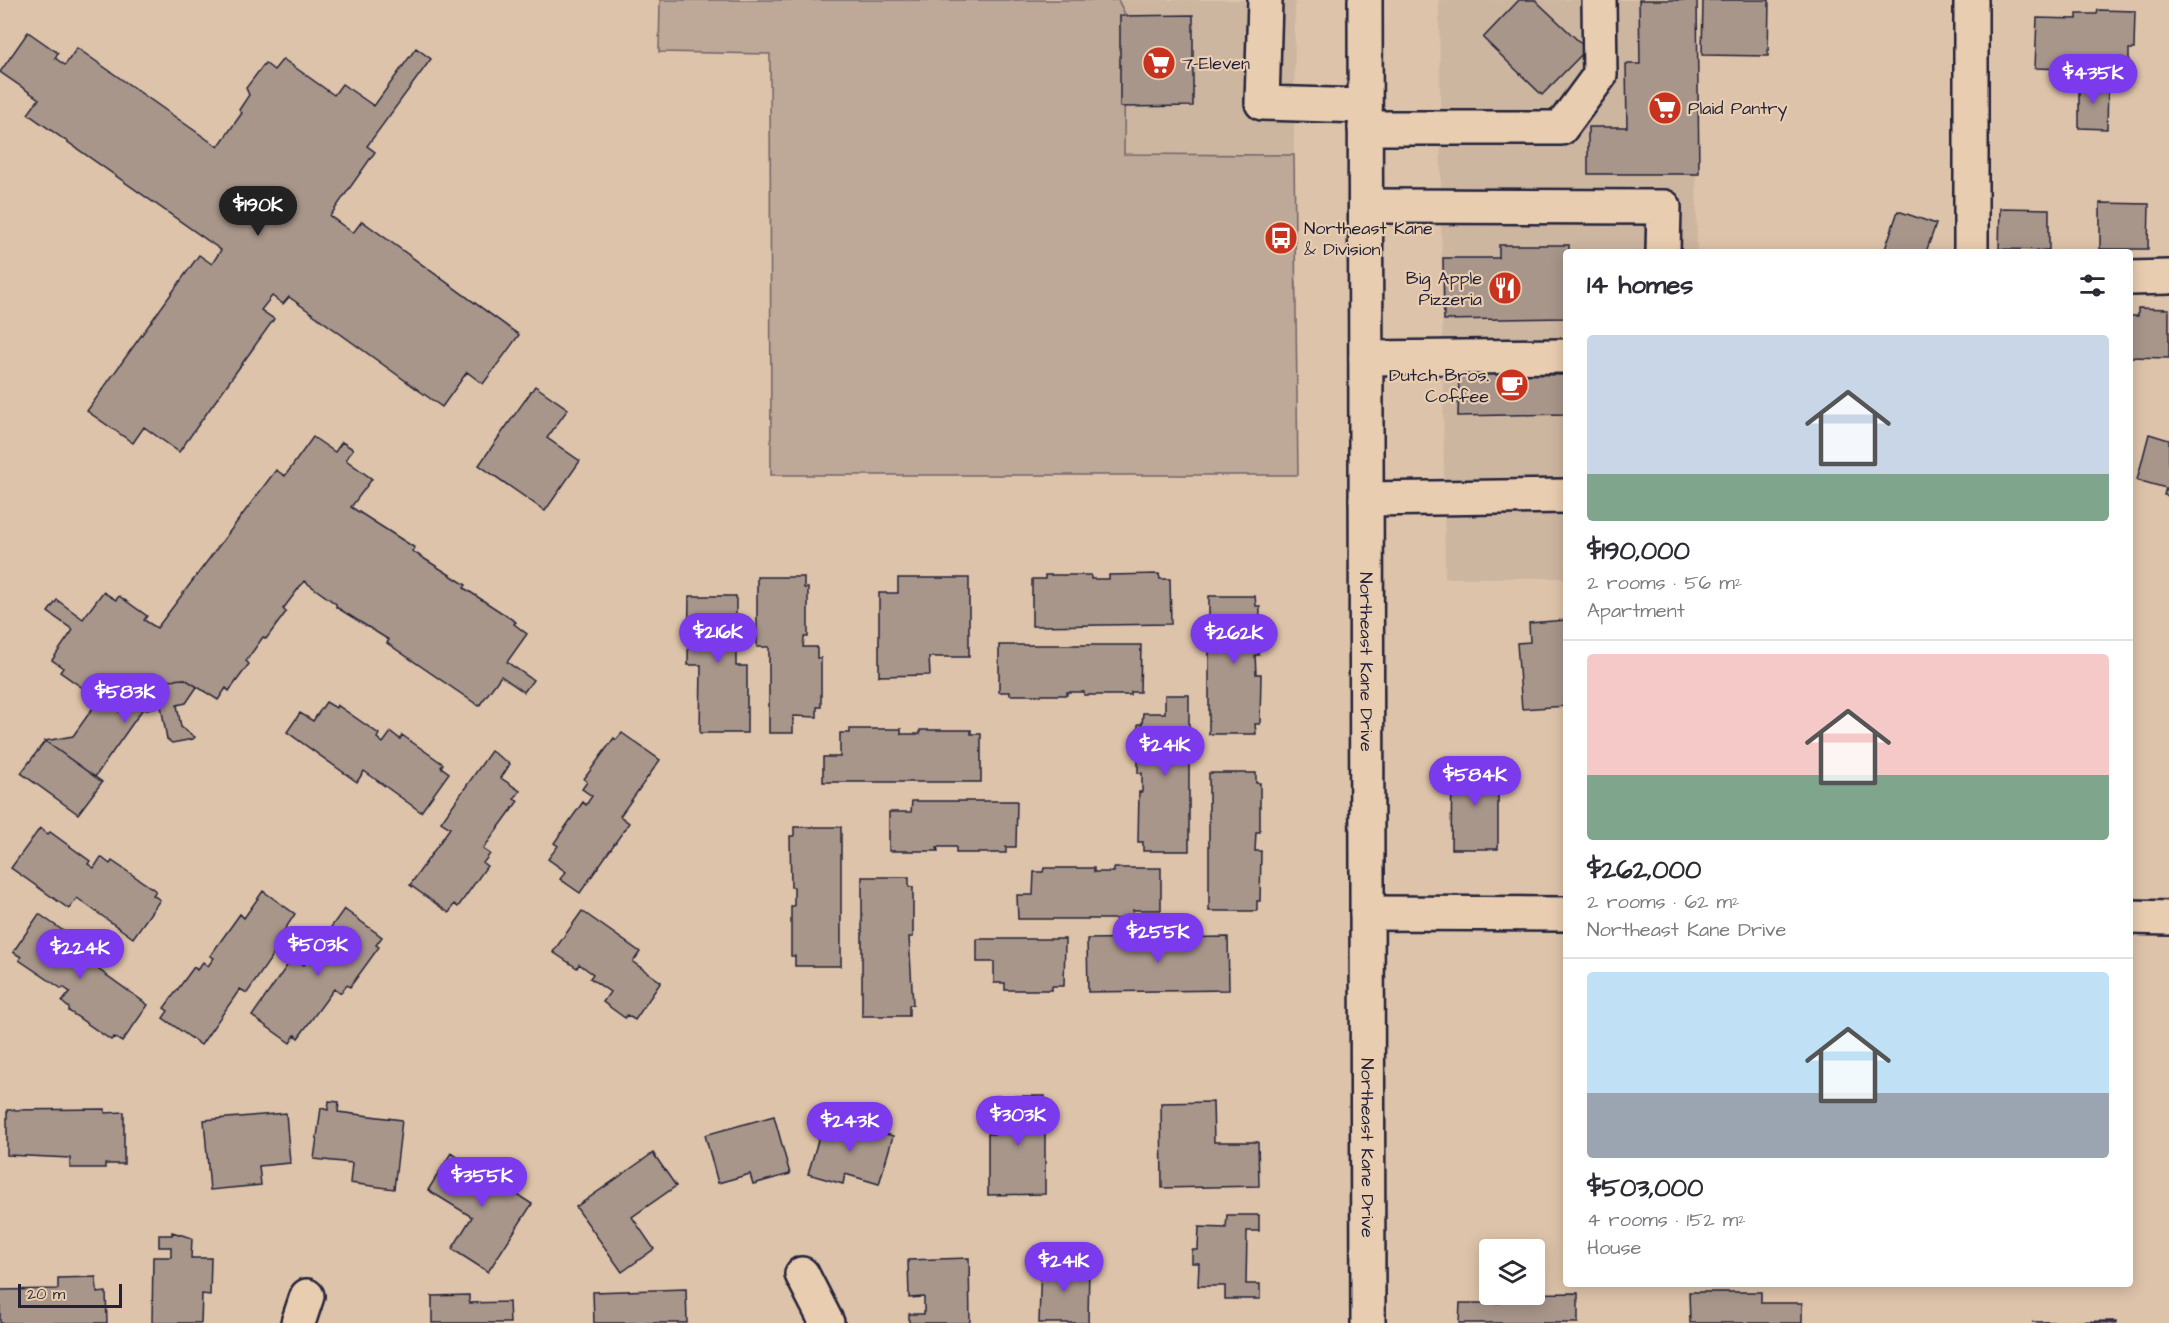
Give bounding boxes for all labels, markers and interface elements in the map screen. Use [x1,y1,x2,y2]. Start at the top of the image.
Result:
supermarket icon: 7-Eleven [1141,45,1177,81]
place label: 7-Eleven [1182,51,1250,76]
pin: $435K [2051,54,2135,105]
text: $435K [2062,59,2124,87]
supermarket icon: Plaid Pantry [1647,90,1683,126]
place label: Plaid Pantry [1688,96,1787,122]
pin: $190K [216,186,300,237]
text: $190K [233,191,283,219]
place label: Northeast Kane & Division [1304,216,1433,262]
bus stop icon: Northeast Kane & Division [1263,220,1299,256]
place label: Big Apple Pizzeria [1406,266,1482,312]
text: 14 homes [1587,267,1693,303]
icon: filters [2076,269,2109,302]
restaurant icon: Big Apple Pizzeria [1487,270,1523,306]
place label: Dutch Bros. Coffee [1389,363,1489,409]
cafe icon: Dutch Bros. Coffee [1494,367,1530,403]
icon: home [1794,374,1902,482]
text: $190,000 [1587,533,1690,569]
text: 2 rooms · 56 m² [1587,569,1742,597]
street label: Northeast Kane Drive [1353,572,1379,752]
text: Apartment [1587,597,1685,625]
pin: $216K [676,613,760,664]
pin: $262K [1192,614,1276,665]
text: $216K [693,618,743,646]
text: $262K [1205,619,1263,647]
pin: $583K [83,673,167,724]
text: $583K [95,678,155,706]
icon: home [1794,693,1902,801]
pin: $241K [1123,726,1207,777]
text: $241K [1140,731,1190,759]
pin: $584K [1433,756,1517,807]
text: $584K [1443,761,1507,789]
text: $262,000 [1587,852,1701,888]
text: 2 rooms · 62 m² [1587,888,1739,916]
pin: $255K [1116,913,1200,964]
text: Northeast Kane Drive [1587,916,1786,944]
text: $255K [1126,918,1190,946]
pin: $503K [276,926,360,977]
pin: $224K [38,929,122,980]
text: $503K [288,931,348,959]
text: $224K [50,934,110,962]
icon: home [1794,1011,1902,1119]
street label: Northeast Kane Drive [1354,1058,1380,1238]
pin: $303K [976,1096,1060,1147]
text: $303K [990,1101,1046,1129]
pin: $243K [808,1102,892,1153]
text: $243K [821,1107,879,1135]
pin: $355K [440,1157,524,1208]
text: $355K [451,1162,513,1190]
text: $503,000 [1587,1170,1703,1206]
text: 4 rooms · 152 m² [1587,1206,1746,1234]
text: House [1587,1234,1641,1262]
map controls [1479,1239,1545,1305]
button: layers [1479,1239,1545,1305]
pin: $241K [1022,1242,1106,1293]
text: $241K [1039,1247,1089,1275]
scale bar [18,1281,122,1308]
text: 20 m [27,1283,65,1305]

